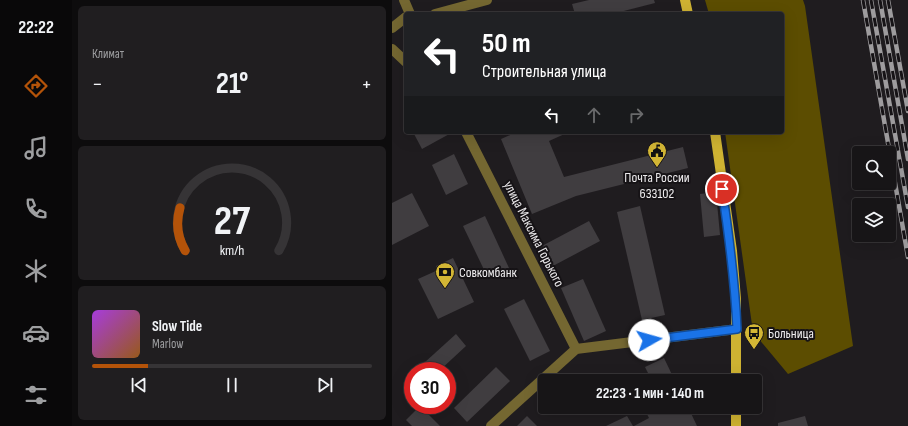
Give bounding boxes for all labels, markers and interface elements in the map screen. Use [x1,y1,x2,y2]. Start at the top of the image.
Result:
text: 22:22 [18,17,54,38]
text: 50 m [482,27,531,60]
icon: left [416,28,468,80]
text: Климат [92,46,124,62]
text: Строительная улица [482,61,607,82]
text: 21° [216,66,248,102]
text: − [92,71,103,98]
text: + [361,71,372,98]
icon: directions [22,72,50,100]
icon: left [541,104,563,126]
icon: ahead [583,104,605,126]
icon: right [625,104,647,126]
icon: music [22,134,50,162]
public building icon: Почта России 633102 [646,140,668,168]
map controls [852,146,896,242]
button: search [852,146,896,190]
place label: Почта России 633102 [624,169,690,202]
pin [705,172,739,206]
street label: улица Максима Горького [500,178,568,290]
icon: arrive [711,178,733,200]
icon: phone [22,195,50,223]
text: 27 [214,197,251,246]
button: layers [852,198,896,242]
text: km/h [220,242,244,259]
icon: climate [22,257,50,285]
bank icon: Совкомбанк [434,261,456,289]
place label: Совкомбанк [459,264,518,281]
text: Slow Tide [152,317,202,336]
icon: car [22,319,50,347]
position arrow [628,319,670,361]
bus stop icon: Больница [743,322,765,350]
place label: Больница [768,325,814,342]
text: Marlow [152,336,184,352]
speed limit sign: 30 [404,362,456,414]
icon: previous [128,374,150,396]
icon: pause [221,374,243,396]
icon: next [314,374,336,396]
icon: filters [22,381,50,409]
text: 22:23 · 1 мин · 140 m [596,384,704,403]

